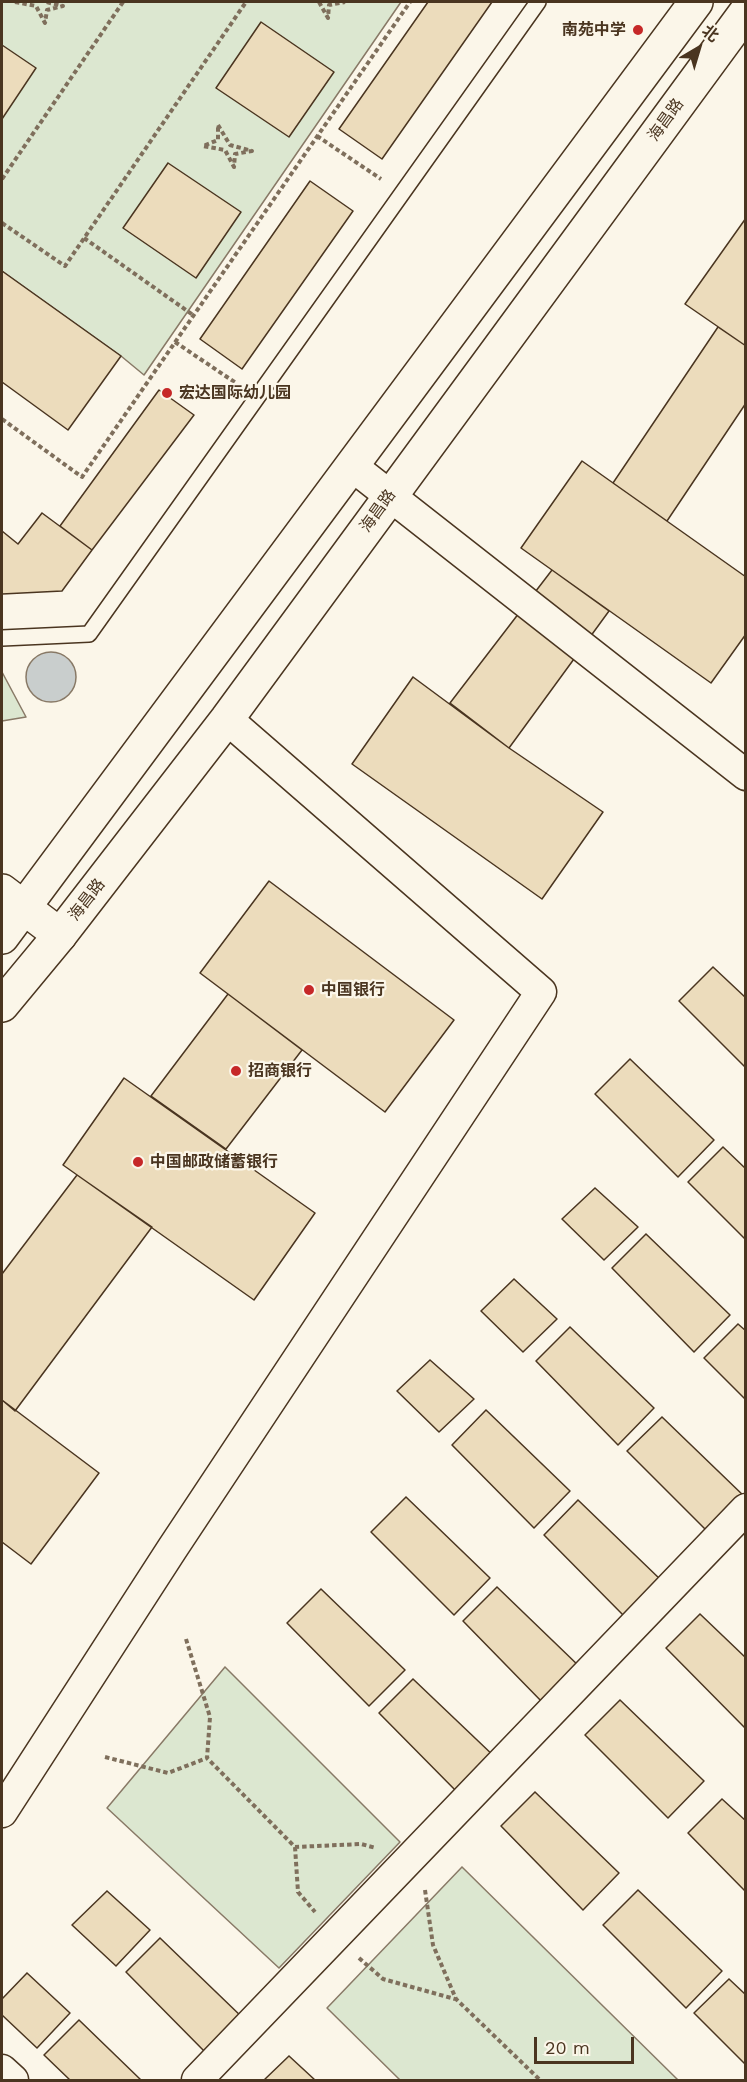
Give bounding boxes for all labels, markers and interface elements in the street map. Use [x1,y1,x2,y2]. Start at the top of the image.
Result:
north arrow [669,18,729,78]
place label: 南苑中学 [562,20,626,40]
text: 北 [698,21,723,46]
marker: 南苑中学 [631,23,645,37]
street label: 海昌路 [644,95,688,145]
place label: 宏达国际幼儿园 [179,383,291,403]
marker: 宏达国际幼儿园 [160,386,174,400]
street label: 海昌路 [356,486,400,536]
street label: 海昌路 [65,875,109,925]
place label: 中国银行 [321,980,385,1000]
marker: 中国银行 [302,983,316,997]
place label: 招商银行 [248,1061,312,1081]
marker: 招商银行 [229,1064,243,1078]
place label: 中国邮政储蓄银行 [150,1152,278,1172]
marker: 中国邮政储蓄银行 [131,1155,145,1169]
scale bar [537,2025,638,2063]
text: 20 m [545,2037,590,2058]

